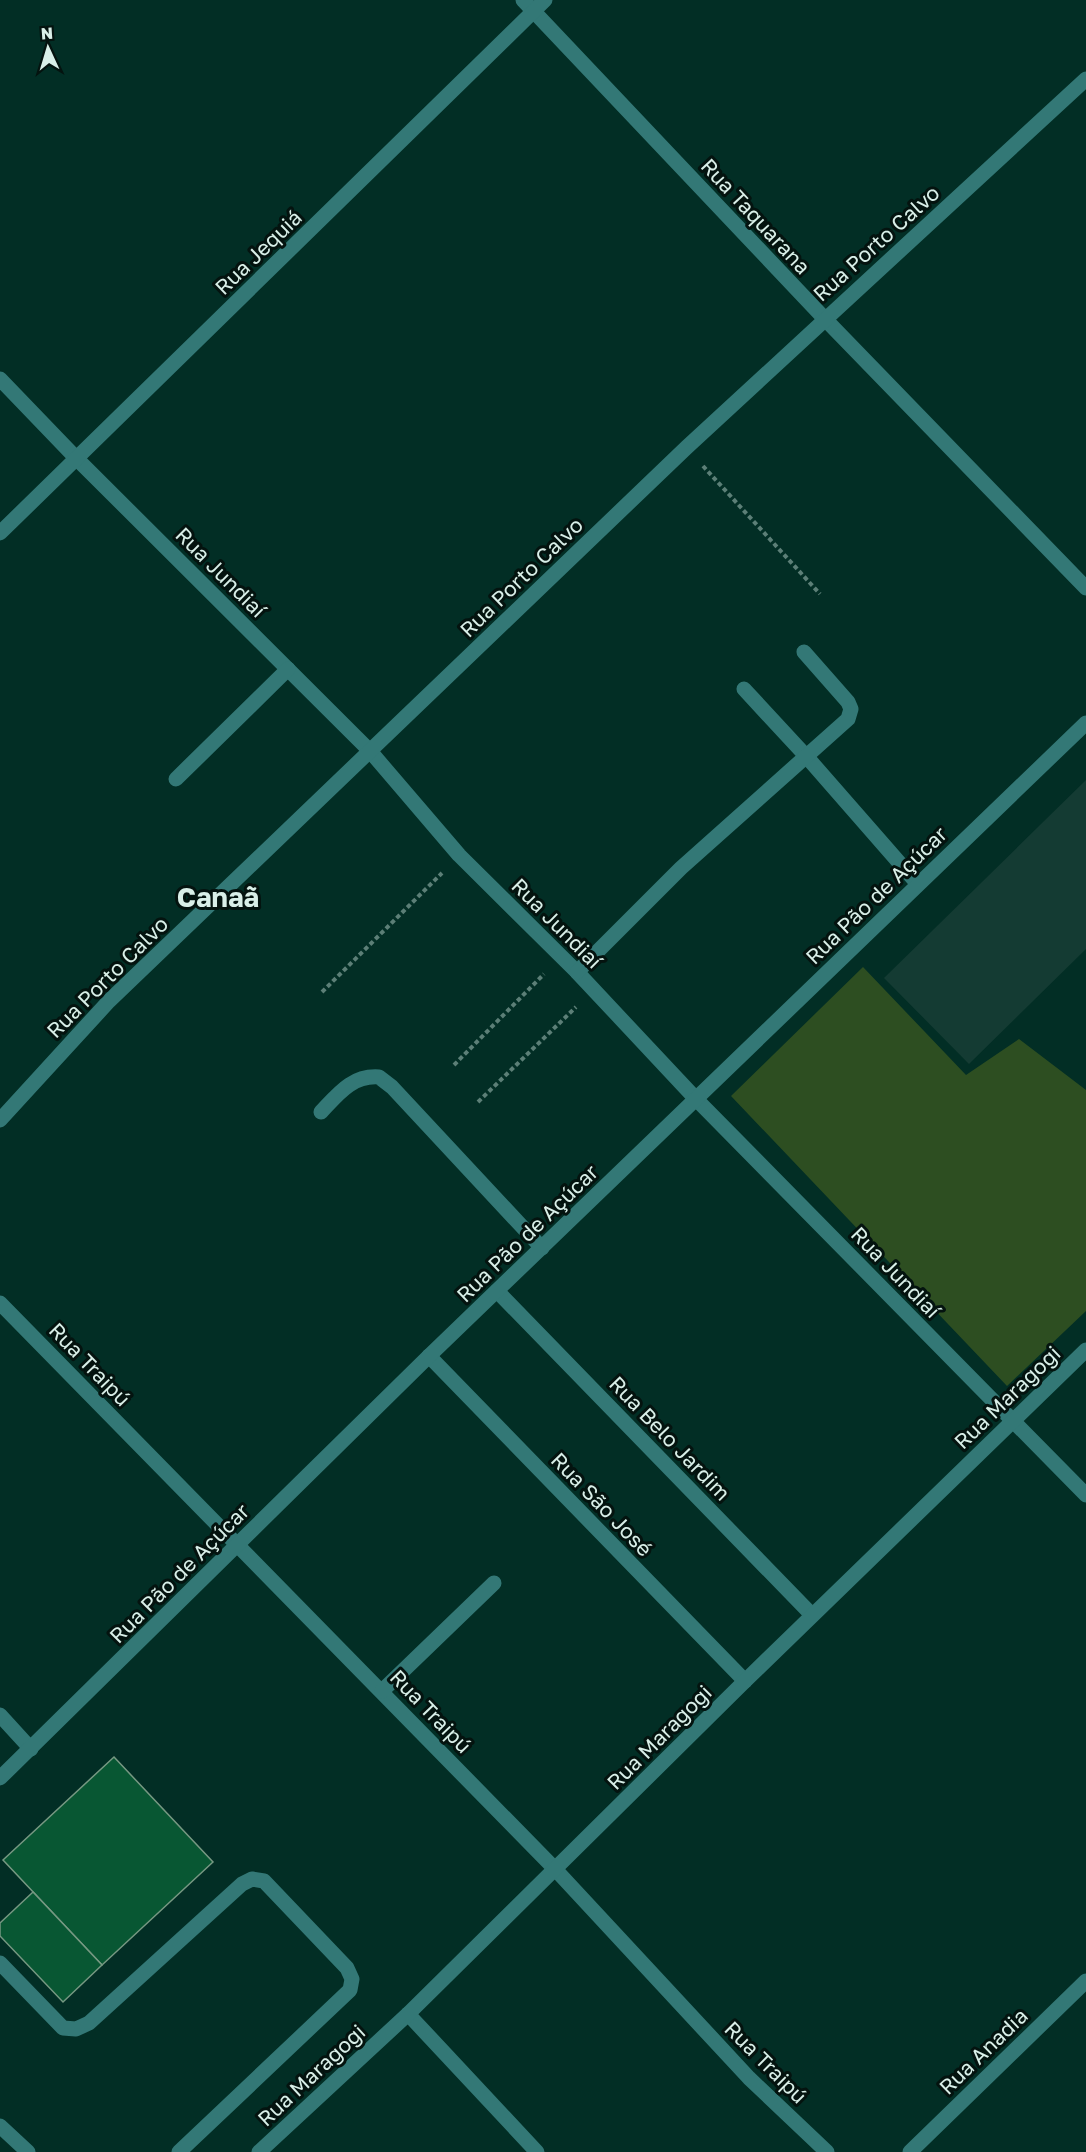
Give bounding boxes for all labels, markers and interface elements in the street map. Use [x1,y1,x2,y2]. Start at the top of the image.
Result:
north arrow [18,18,78,78]
text: N [40,23,54,43]
street label: Rua Taquarana [696,153,816,279]
street label: Rua Porto Calvo [807,179,945,307]
street label: Rua Jequiá [209,204,307,300]
street label: Rua Porto Calvo [454,512,588,642]
street label: Rua Jundiaí [170,521,273,624]
street label: Rua Pão de Açúcar [800,821,952,969]
street label: Rua Jundiaí [506,872,609,975]
district label: Canaã [177,881,259,913]
street label: Rua Porto Calvo [41,911,173,1043]
street label: Rua Pão de Açúcar [451,1159,603,1307]
street label: Rua Jundiaí [846,1221,947,1324]
street label: Rua Traipú [44,1317,136,1411]
street label: Rua Maragogi [949,1340,1065,1454]
street label: Rua Belo Jardim [604,1370,736,1506]
street label: Rua São José [546,1447,658,1561]
street label: Rua Pão de Açúcar [104,1498,254,1648]
street label: Rua Traipú [385,1664,477,1758]
street label: Rua Maragogi [601,1679,717,1795]
street label: Rua Anadia [933,2002,1033,2100]
street label: Rua Traipú [719,2015,813,2109]
street label: Rua Maragogi [252,2019,370,2131]

